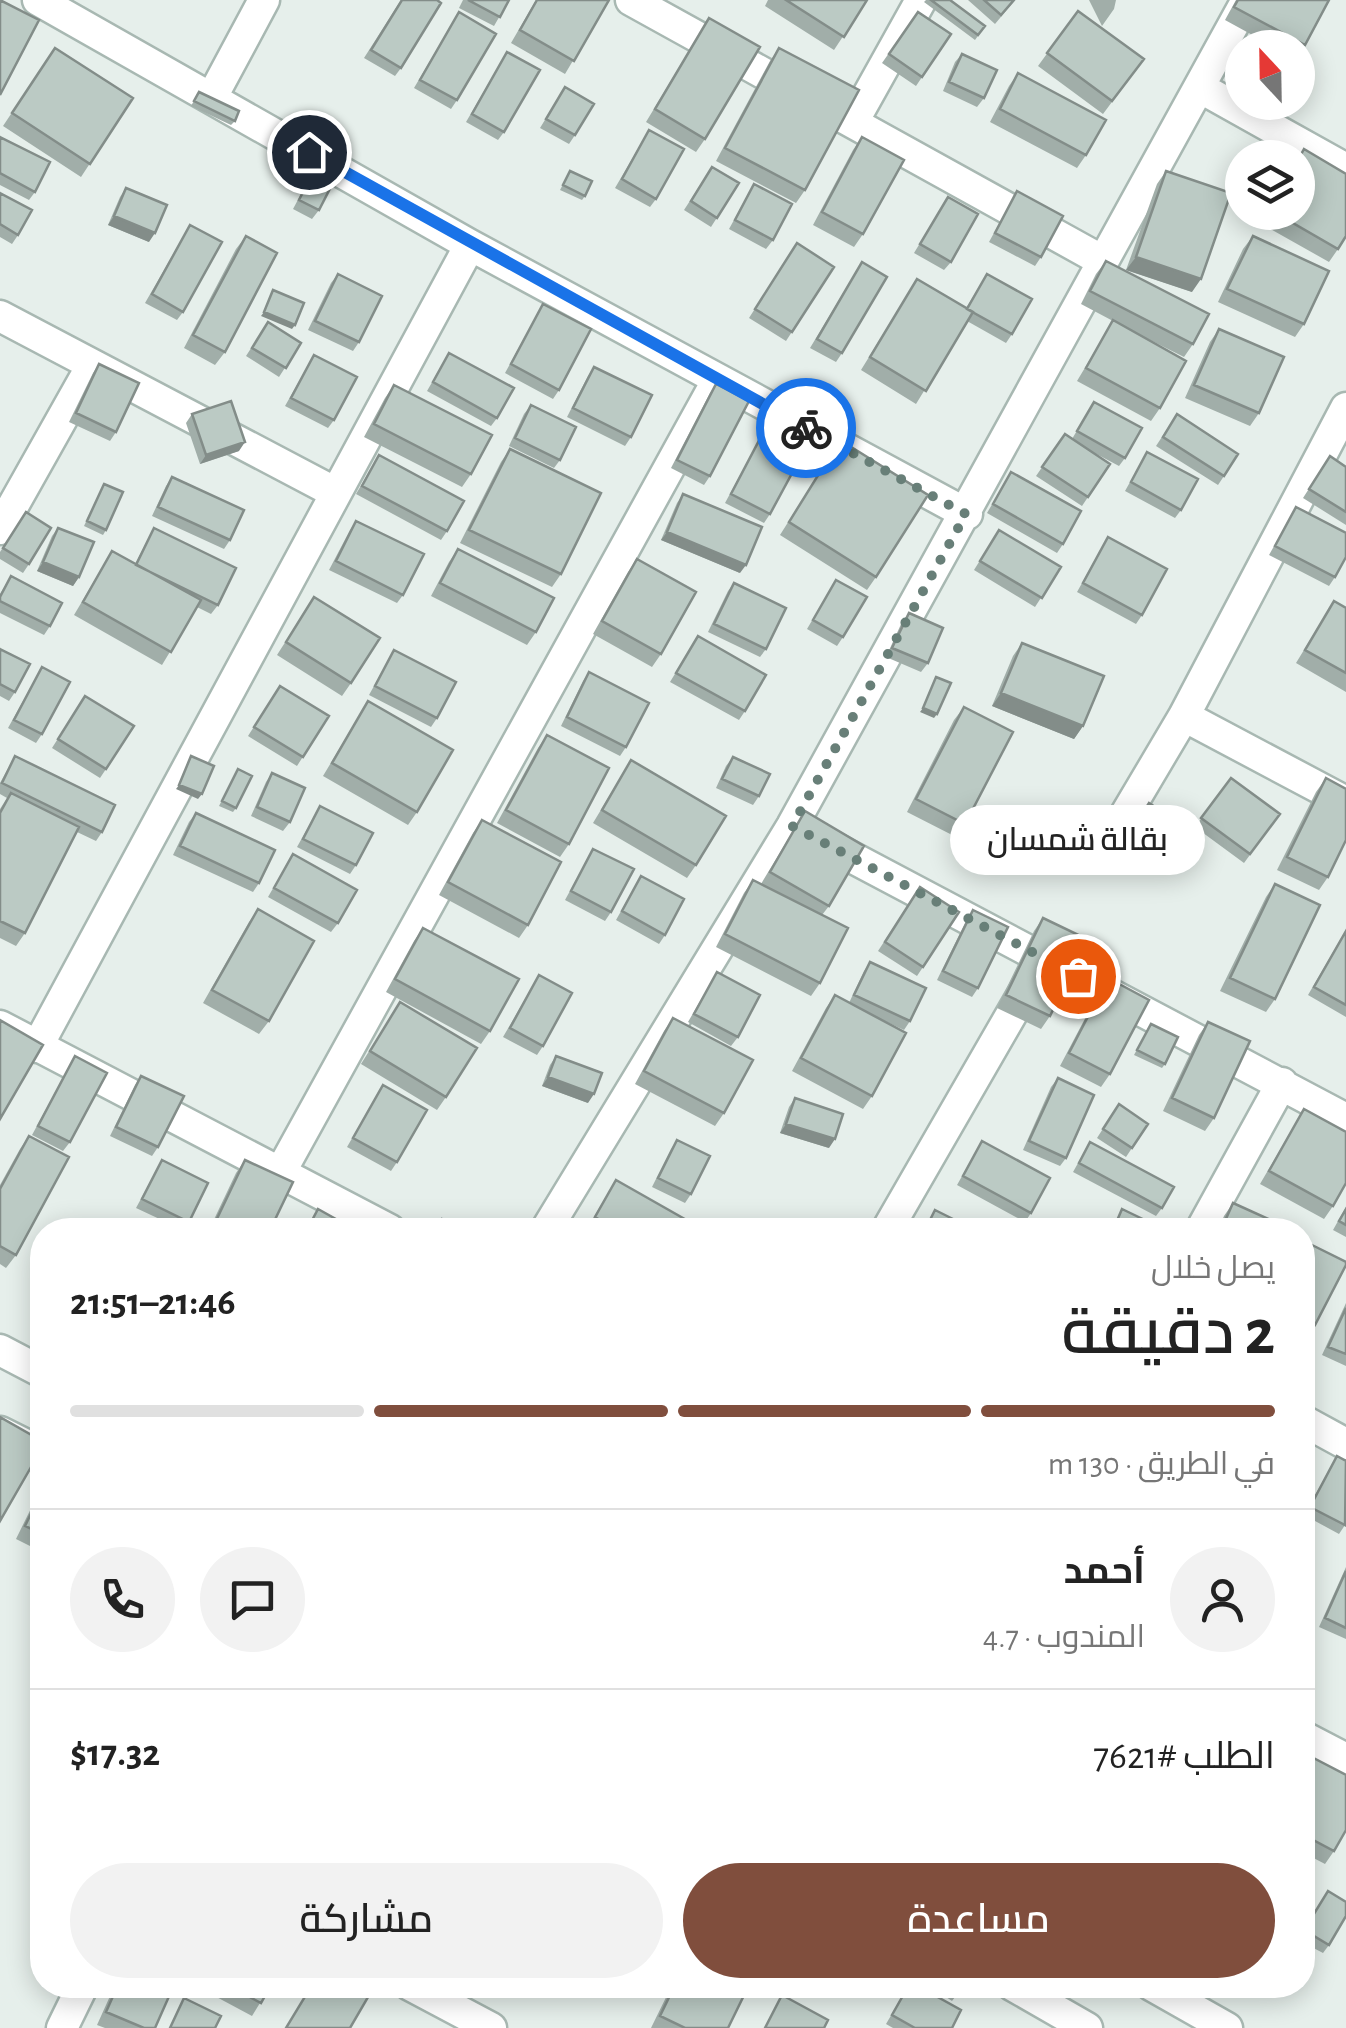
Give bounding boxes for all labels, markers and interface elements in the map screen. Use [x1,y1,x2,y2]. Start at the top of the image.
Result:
north arrow [1225,30,1315,120]
map controls [1225,30,1315,230]
pin [267,110,352,195]
icon: home [282,125,337,180]
button: layers [1225,140,1315,230]
courier [756,378,856,478]
icon: bike [779,401,834,456]
callout: بقالة شمسان [950,806,1206,876]
text: بقالة شمسان [987,824,1168,856]
pin [1036,934,1121,1019]
icon: bag [1051,949,1106,1004]
text: يصل خلال [1151,1252,1275,1284]
text: 21:46–21:51 [70,1284,236,1322]
text: 2 دقيقة [1061,1301,1275,1366]
text: في الطريق · 130 m [1048,1448,1275,1480]
button: phone [70,1547,175,1652]
button: chat [200,1547,305,1652]
button: person [1170,1547,1275,1652]
text: أحمد [1064,1553,1145,1591]
text: المندوب · 4.7 [983,1621,1145,1653]
text: $17.32 [70,1735,160,1773]
text: الطلب #7621 [1093,1738,1275,1776]
button: مشاركة [70,1863,663,1978]
button: مساعدة [683,1863,1275,1978]

